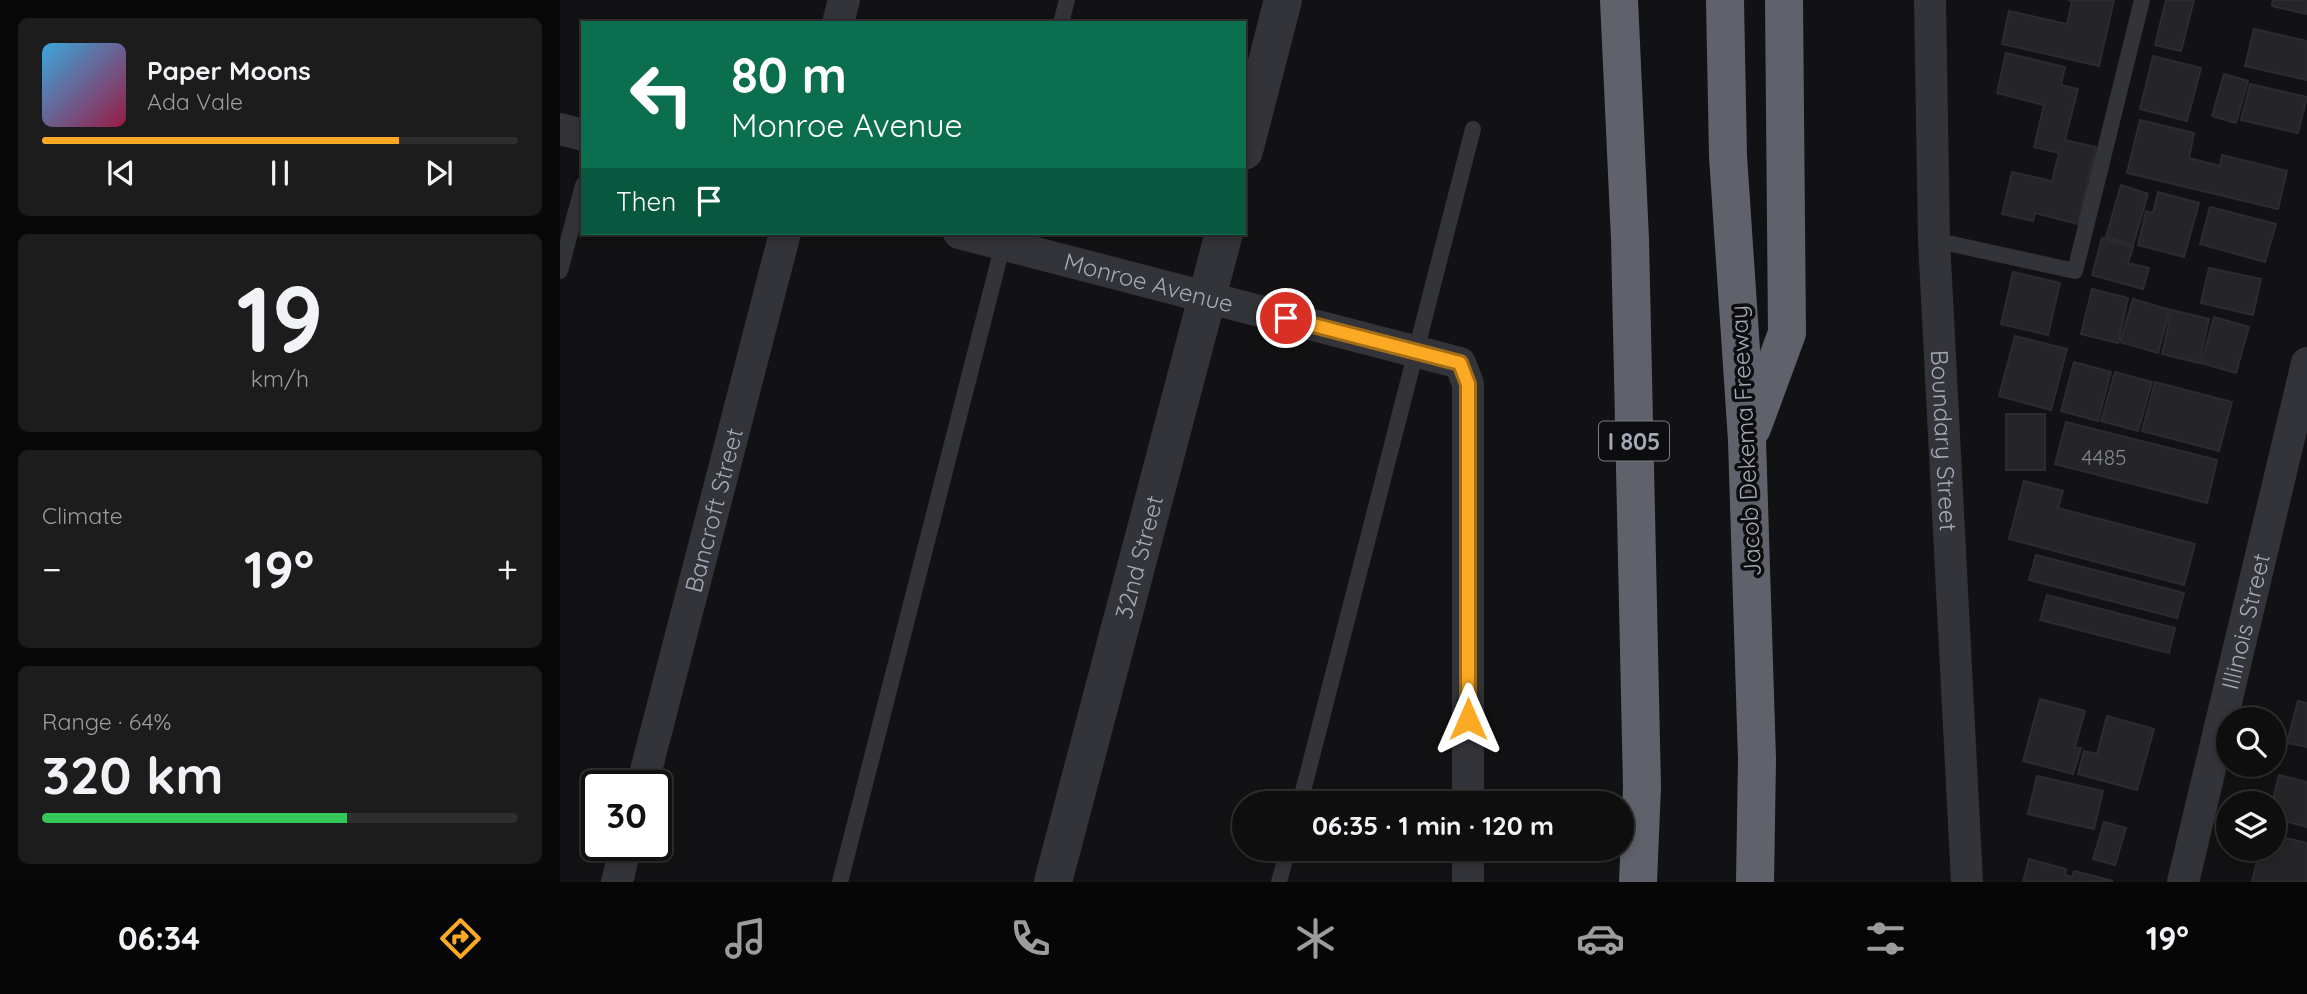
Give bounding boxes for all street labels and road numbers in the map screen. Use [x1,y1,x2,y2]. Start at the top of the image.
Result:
street label: Monroe Avenue [1061,246,1237,319]
street label: Jacob Dekema Freeway [1723,305,1767,577]
street label: Boundary Street [1925,349,1964,532]
road number: I 805 [1599,422,1669,461]
street label: Bancroft Street [678,425,749,596]
street label: 32nd Street [1108,492,1169,622]
street label: Illinois Street [2215,550,2276,693]

